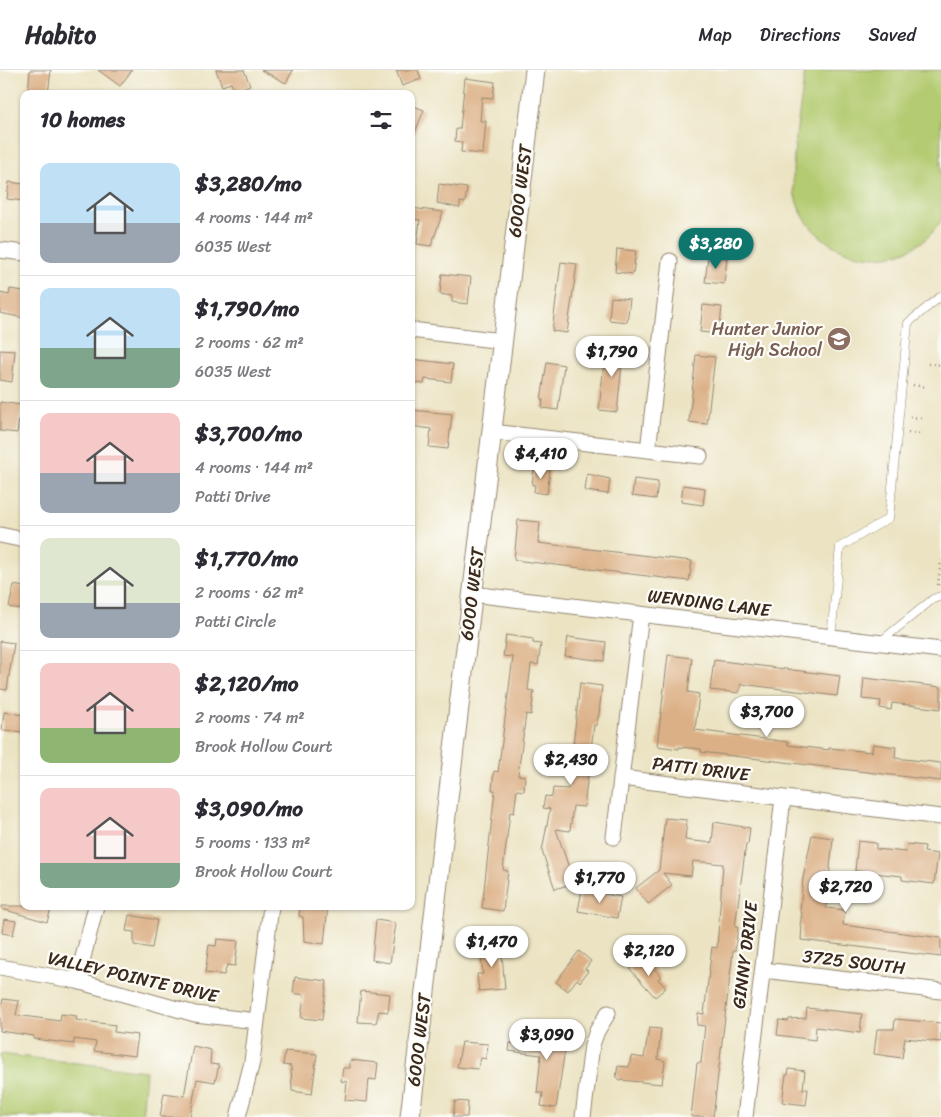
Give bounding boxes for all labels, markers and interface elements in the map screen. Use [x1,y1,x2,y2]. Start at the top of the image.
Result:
text: Habito [25,14,96,56]
text: Map [699,19,732,51]
text: Directions [760,19,841,51]
text: Saved [869,19,916,51]
text: 10 homes [40,101,125,139]
icon: filters [367,106,395,134]
street label: 6000 WEST [498,142,542,239]
text: $3,280/mo [195,165,302,203]
icon: home [80,183,140,243]
text: 4 rooms · 144 m² [195,203,313,232]
pin: $3,280 [675,228,757,270]
text: $3,280 [690,229,742,258]
text: 6035 West [195,232,272,261]
text: $1,790/mo [195,290,299,328]
icon: home [80,308,140,368]
place label: Hunter Junior High School [711,313,824,366]
school or university icon: Hunter Junior High School [826,326,852,352]
text: 2 rooms · 62 m² [195,328,304,357]
pin: $1,790 [571,336,653,378]
text: $1,790 [586,337,638,366]
text: 6035 West [195,357,272,386]
text: $3,700/mo [195,415,302,453]
icon: home [80,433,140,493]
pin: $4,410 [500,438,582,480]
text: $4,410 [515,439,567,468]
text: 4 rooms · 144 m² [195,453,313,482]
text: Patti Drive [195,482,271,511]
text: $1,770/mo [195,540,298,578]
street label: 6000 WEST [450,545,494,642]
icon: home [80,558,140,618]
text: 2 rooms · 62 m² [195,578,304,607]
street label: WENDING LANE [646,580,773,627]
text: Patti Circle [195,607,276,636]
text: $2,120/mo [195,665,299,703]
icon: home [80,683,140,743]
pin: $3,700 [726,696,808,738]
text: $3,700 [740,697,794,726]
text: 2 rooms · 74 m² [195,703,305,732]
text: Brook Hollow Court [195,732,333,761]
pin: $2,430 [530,744,612,786]
text: $2,430 [544,745,598,774]
street label: PATTI DRIVE [651,747,752,791]
text: $3,090/mo [195,790,303,828]
icon: home [80,808,140,868]
text: 5 rooms · 133 m² [195,828,310,857]
text: Brook Hollow Court [195,857,333,886]
pin: $1,770 [559,862,641,904]
text: $1,770 [575,863,625,892]
pin: $2,720 [805,870,887,913]
text: $2,720 [820,872,872,901]
street label: GINNY DRIVE [723,899,768,1010]
pin: $1,470 [451,926,533,968]
text: $1,470 [466,927,518,956]
pin: $2,120 [608,934,690,977]
text: $2,120 [624,936,674,965]
street label: 3725 SOUTH [801,940,907,984]
street label: VALLEY POINTE DRIVE [45,942,222,1012]
street label: 6000 WEST [397,991,441,1088]
pin: $3,090 [506,1018,588,1061]
text: $3,090 [520,1020,574,1049]

